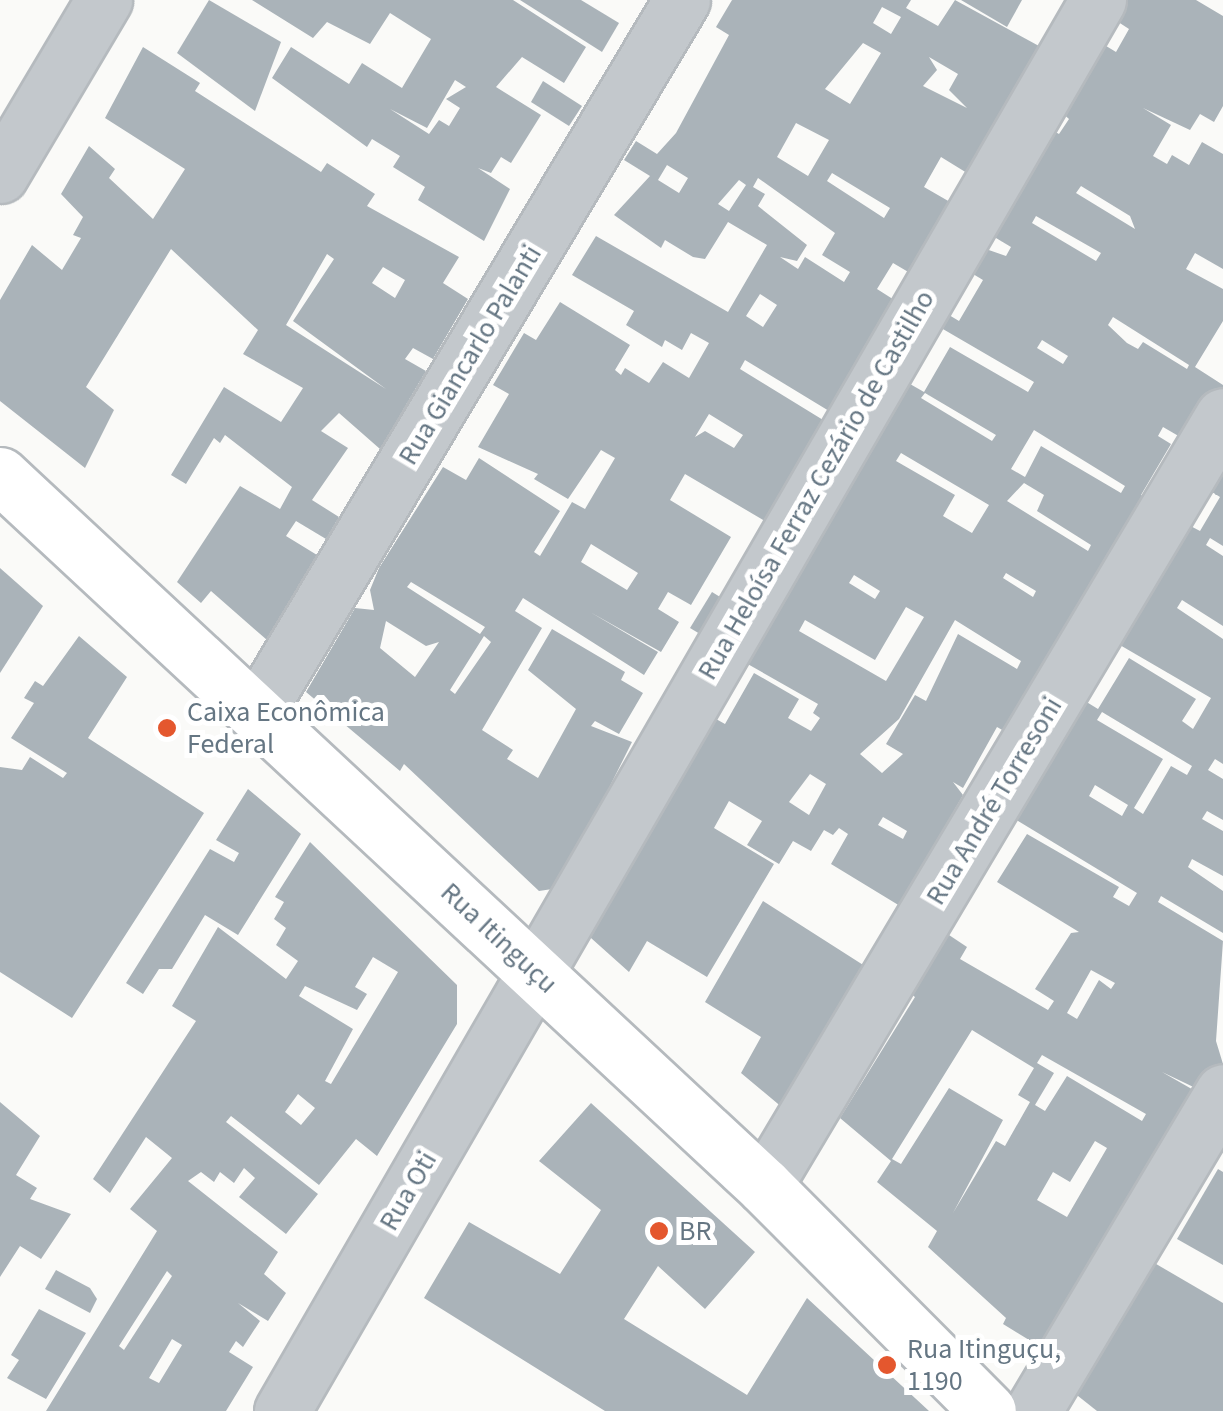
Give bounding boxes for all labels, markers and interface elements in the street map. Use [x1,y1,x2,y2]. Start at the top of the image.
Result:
street label: Rua Giancarlo Palanti [391,239,549,471]
street label: Rua Heloísa Ferraz Cezário de Castilho [690,284,942,686]
street label: Rua André Torresoni [919,691,1069,911]
place label: Caixa Econômica Federal [187,695,385,761]
marker: Caixa Econômica Federal [156,717,178,739]
street label: Rua Itinguçu [434,876,564,1000]
street label: Rua Oti [372,1145,444,1237]
place label: BR [679,1214,711,1248]
marker: BR [648,1220,670,1242]
place label: Rua Itinguçu, 1190 [907,1332,1061,1398]
marker: Rua Itinguçu, 1190 [876,1354,898,1376]

